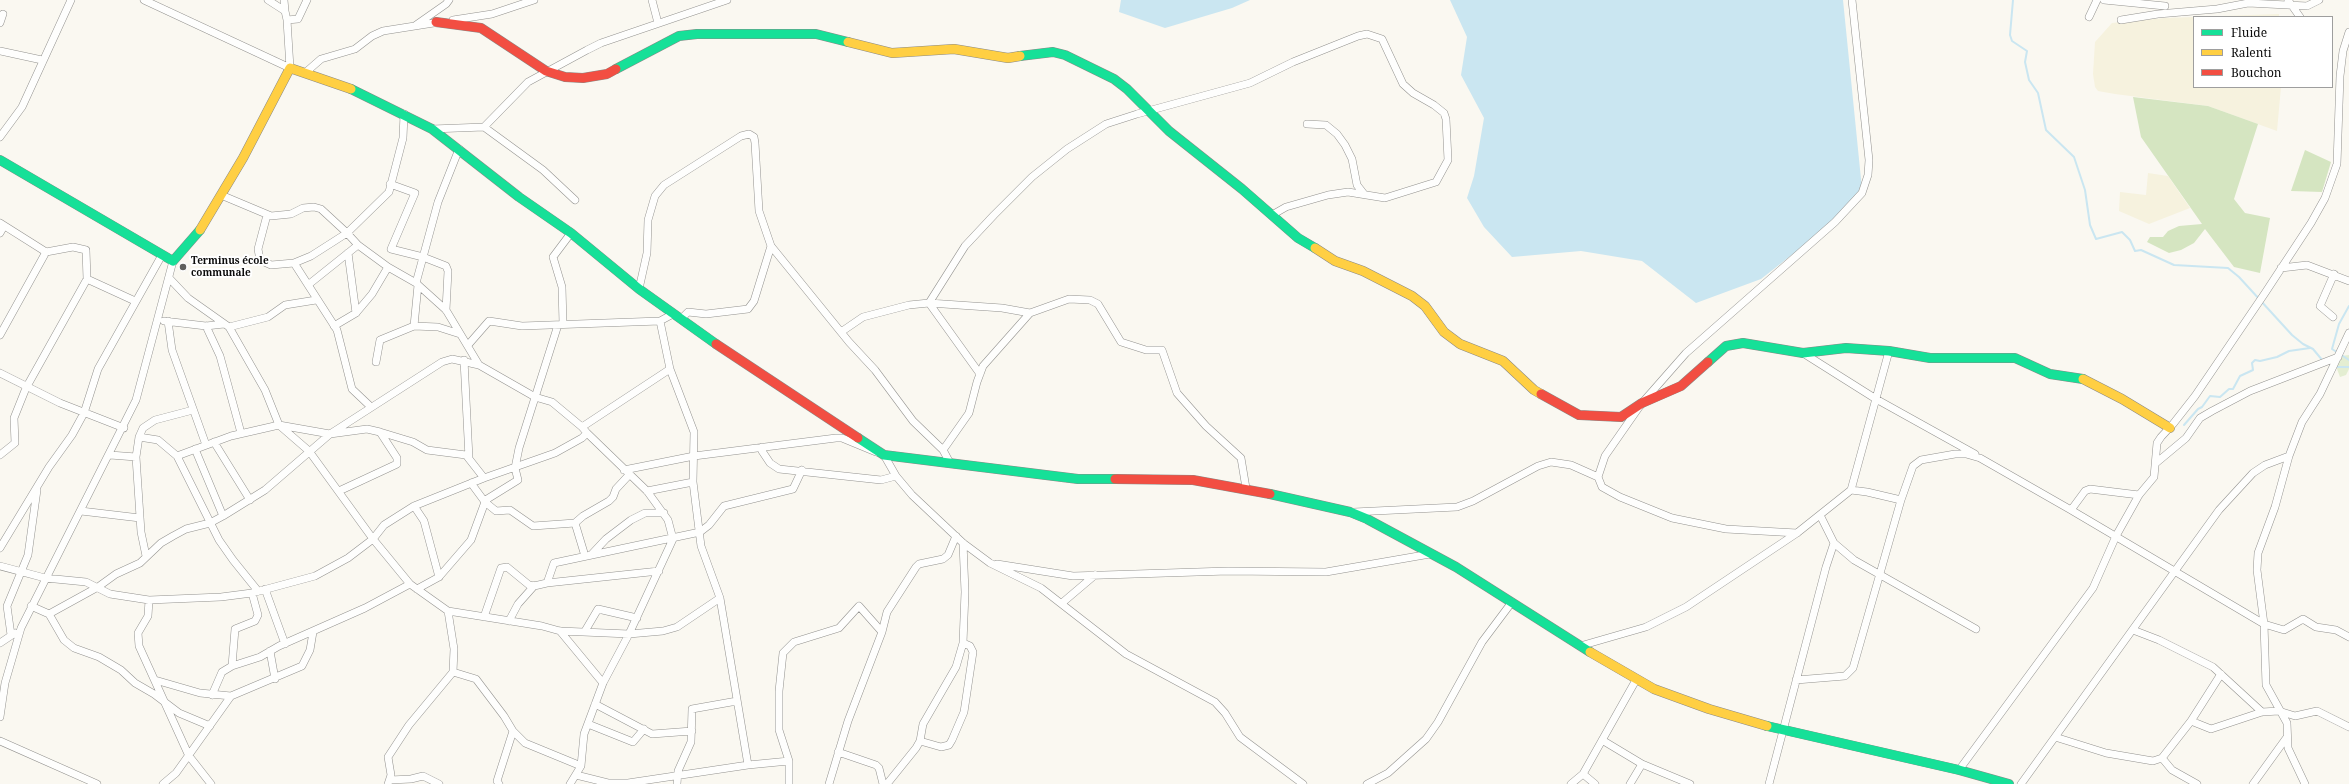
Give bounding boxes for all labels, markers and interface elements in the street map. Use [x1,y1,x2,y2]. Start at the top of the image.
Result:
legend [2193,16,2333,88]
text: Fluide [2231,24,2267,41]
text: Ralenti [2231,44,2272,61]
text: Bouchon [2231,64,2282,81]
place label: Terminus école communale [191,255,269,278]
marker: Terminus école communale [178,262,188,272]

